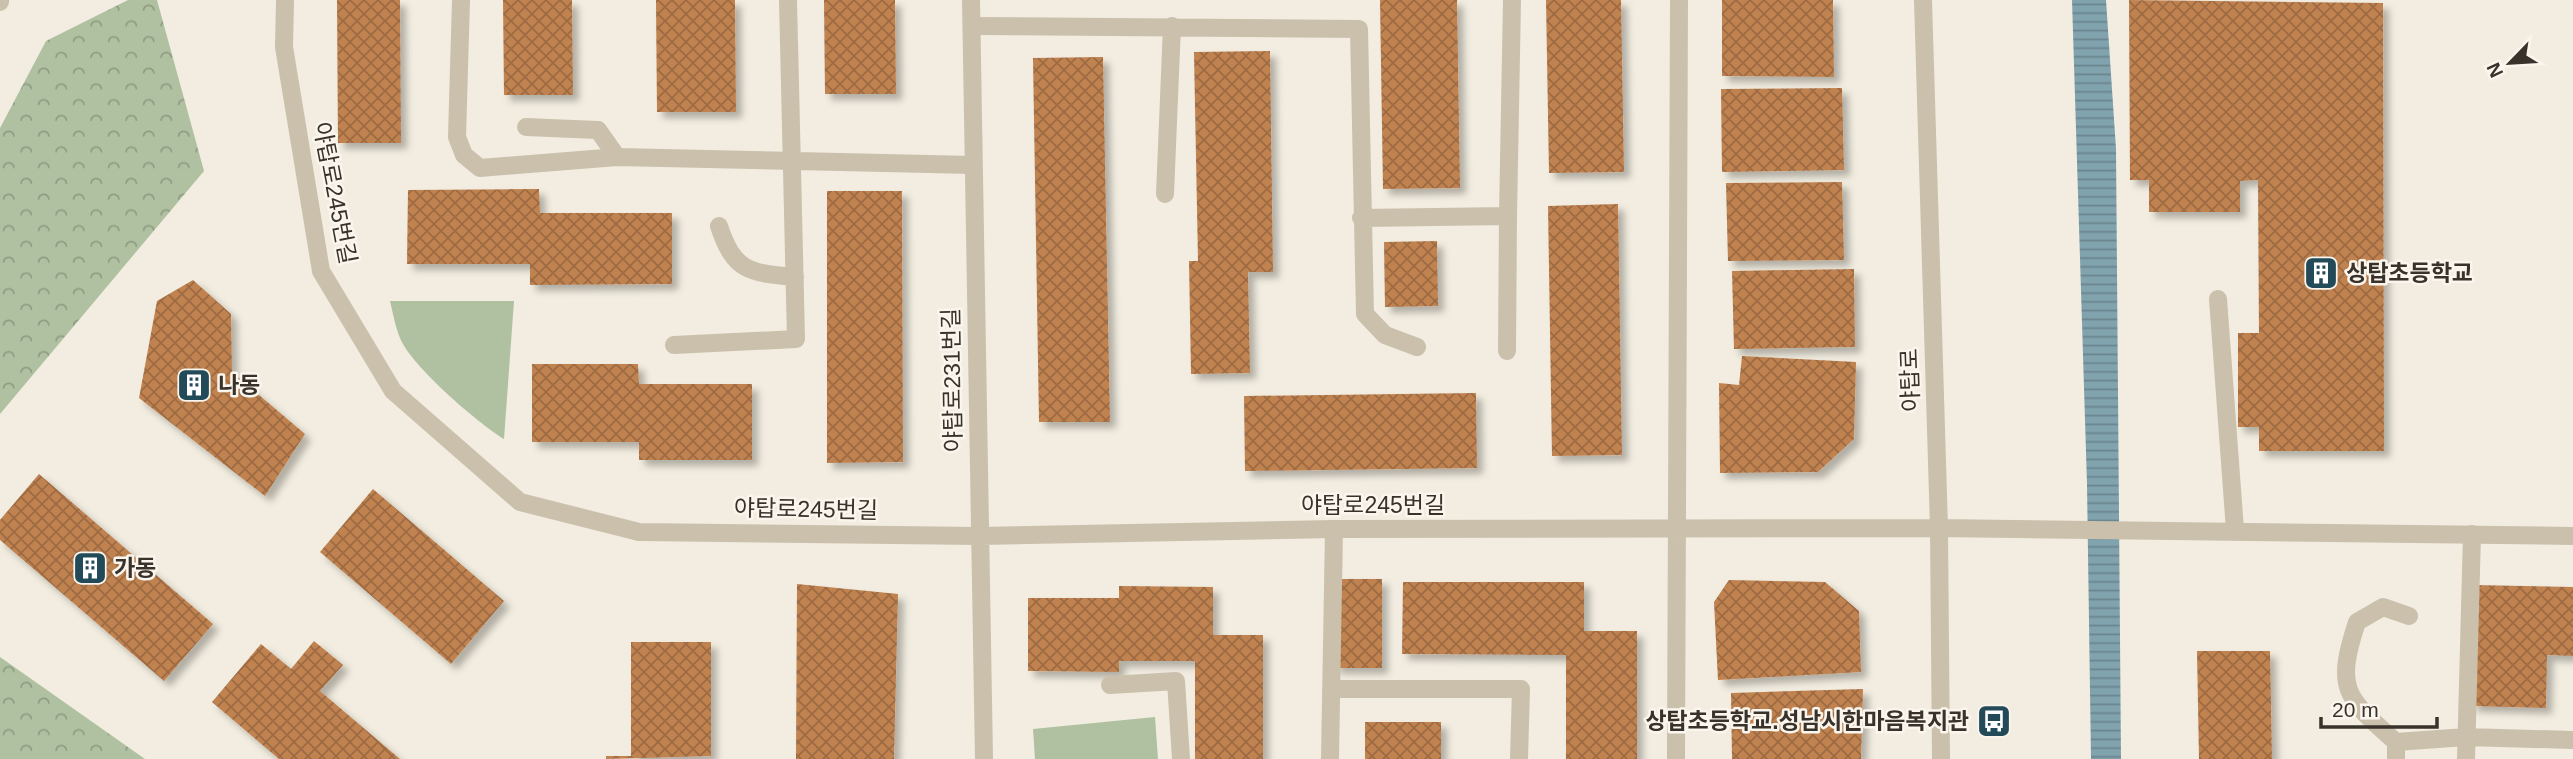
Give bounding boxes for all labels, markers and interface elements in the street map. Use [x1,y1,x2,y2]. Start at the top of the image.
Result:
north arrow [2475,28,2545,98]
text: N [2483,59,2507,81]
street label: 야탑로245번길 [308,120,362,266]
building icon: 상탑초등학교 [2302,254,2340,292]
place label: 상탑초등학교 [2346,260,2473,286]
street label: 야탑로231번길 [938,308,966,452]
street label: 야탑로 [1896,348,1924,412]
building icon: 나동 [175,366,213,404]
place label: 나동 [218,372,260,398]
street label: 야탑로245번길 [1301,492,1445,518]
street label: 야탑로245번길 [734,495,878,523]
building icon: 가동 [71,549,109,587]
place label: 가동 [114,555,156,581]
scale bar [2321,686,2436,730]
text: 20 m [2332,698,2379,721]
bus stop icon: 상탑초등학교.성남시한마음복지관 [1975,702,2013,740]
place label: 상탑초등학교.성남시한마음복지관 [1645,708,1969,734]

